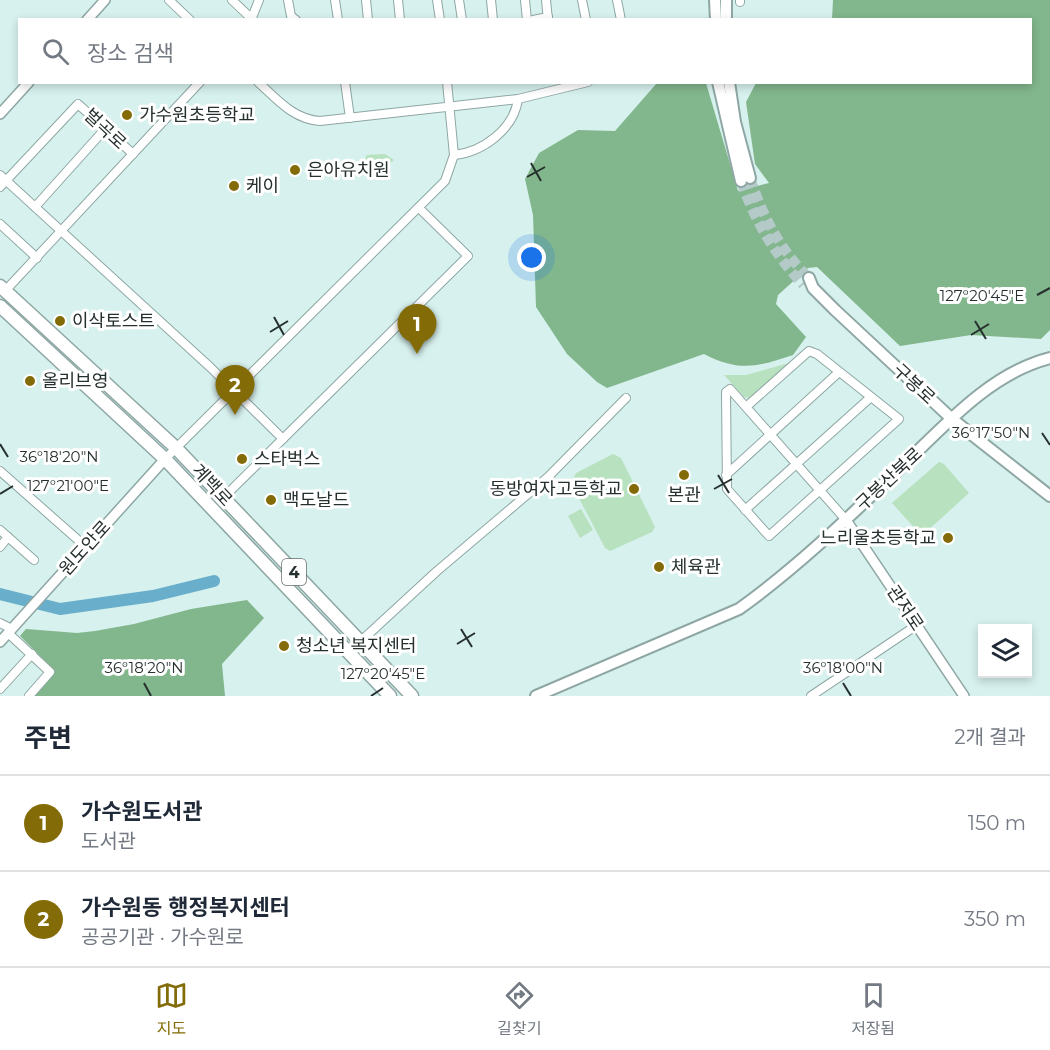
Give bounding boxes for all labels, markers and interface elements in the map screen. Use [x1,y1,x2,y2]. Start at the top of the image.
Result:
search box [18,18,1032,84]
icon: search [39,35,72,68]
text: 장소 검색 [87,40,174,67]
street label: 벌곡로 [79,104,131,154]
place label: 가수원초등학교 [139,104,255,126]
marker: 가수원초등학교 [120,108,134,122]
place label: 은아유치원 [307,159,390,181]
marker: 은아유치원 [288,163,302,177]
place label: 케이 [246,175,279,197]
marker: 케이 [227,179,241,193]
your location [517,243,546,272]
text: 127°20'45"E [940,286,1024,305]
pin: 1 [398,304,436,354]
place label: 이삭토스트 [72,310,155,332]
marker: 이삭토스트 [53,314,67,328]
street label: 구봉로 [888,359,940,409]
pin: 2 [216,366,254,415]
place label: 올리브영 [42,370,108,392]
marker: 올리브영 [23,374,37,388]
text: 36°17'50"N [952,423,1030,442]
street label: 구봉산북로 [851,443,927,515]
text: 36°18'20"N [20,447,98,466]
place label: 스타벅스 [254,448,320,470]
marker: 스타벅스 [235,452,249,466]
street label: 계백로 [187,459,237,511]
marker: 본관 [677,468,691,482]
text: 127°21'00"E [27,476,109,495]
place label: 동방여자고등학교 [490,478,622,500]
marker: 동방여자고등학교 [627,482,641,496]
place label: 본관 [667,484,701,506]
place label: 맥도날드 [283,489,349,511]
marker: 맥도날드 [264,493,278,507]
street label: 원도안로 [55,516,115,580]
place label: 느리울초등학교 [820,527,936,549]
marker: 느리울초등학교 [941,531,955,545]
place label: 체육관 [671,556,721,578]
road number: 4 [282,559,306,585]
marker: 체육관 [652,560,666,574]
street label: 관저로 [882,581,928,635]
map controls [978,624,1032,678]
button: layers [978,624,1032,678]
place label: 청소년 복지센터 [296,635,417,657]
marker: 청소년 복지센터 [277,639,291,653]
text: 36°18'20"N [105,658,183,677]
text: 36°18'00"N [803,658,883,677]
text: 127°20'45"E [341,664,425,683]
text: 주변 [24,722,72,754]
text: 2개 결과 [954,725,1026,749]
text: 가수원도서관 [81,798,202,825]
text: 1 [40,811,47,835]
text: 150 m [968,811,1026,835]
text: 도서관 [81,829,136,853]
text: 가수원동 행정복지센터 [81,894,290,921]
text: 2 [38,907,49,931]
text: 350 m [964,907,1026,931]
text: 공공기관 · 가수원로 [81,925,244,949]
tab: 지도 [155,979,188,1039]
tab: 길찾기 [497,979,541,1039]
tab: 저장됨 [851,979,895,1039]

